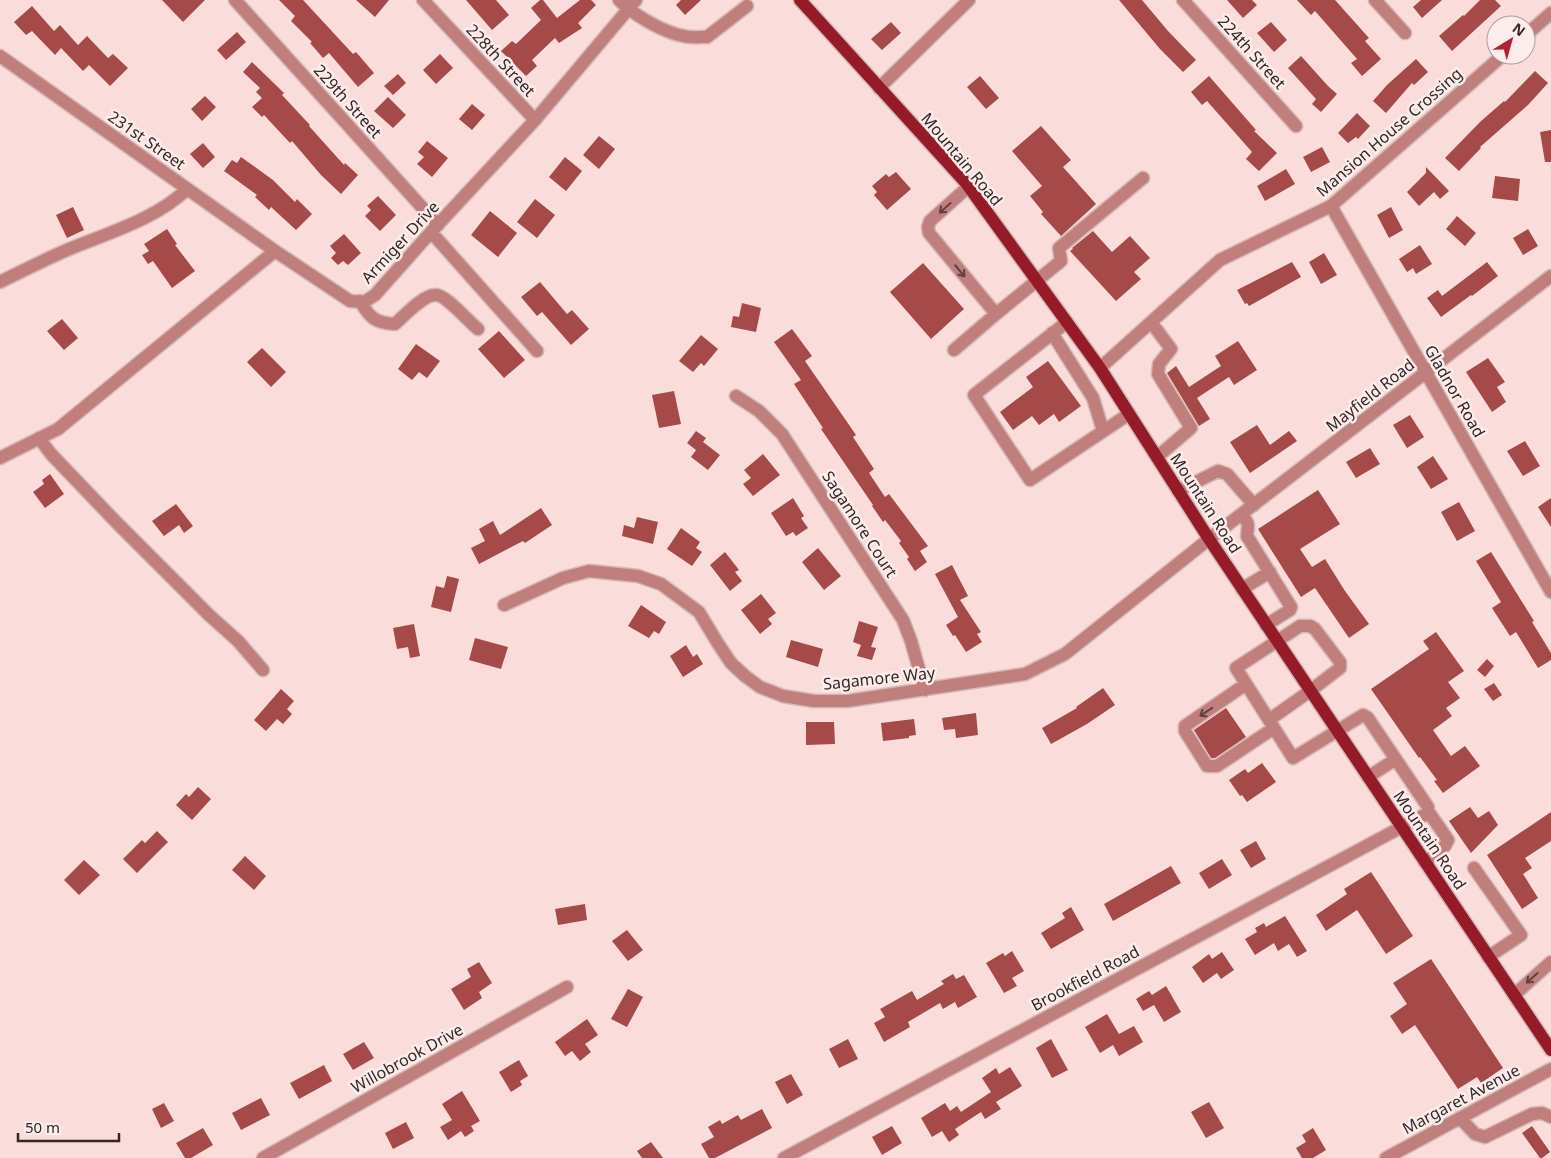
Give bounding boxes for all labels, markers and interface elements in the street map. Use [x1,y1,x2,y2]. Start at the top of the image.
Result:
street label: 224th Street [1213,10,1291,94]
north arrow [1486,15,1536,65]
text: N [1509,18,1529,40]
street label: 228th Street [462,19,541,101]
street label: 229th Street [309,59,387,143]
street label: Mansion House Crossing [1311,63,1467,201]
street label: 231st Street [104,105,190,175]
street label: Mountain Road [916,108,1008,210]
street label: Armiger Drive [356,196,444,288]
one-way arrow [938,203,951,214]
one-way arrow [955,264,966,277]
street label: Gladnor Road [1420,341,1490,441]
street label: Mayfield Road [1321,353,1419,437]
street label: Mountain Road [1165,449,1247,557]
street label: Sagamore Court [817,467,903,582]
street label: Sagamore Way [822,661,937,695]
one-way arrow [1199,707,1213,717]
street label: Mountain Road [1389,786,1471,894]
street label: Brookfield Road [1027,940,1143,1016]
one-way arrow [1526,972,1539,984]
street label: Willobrook Drive [347,1018,467,1098]
street label: Margaret Avenue [1398,1059,1524,1139]
scale bar [18,1110,119,1142]
text: 50 m [25,1117,60,1137]

